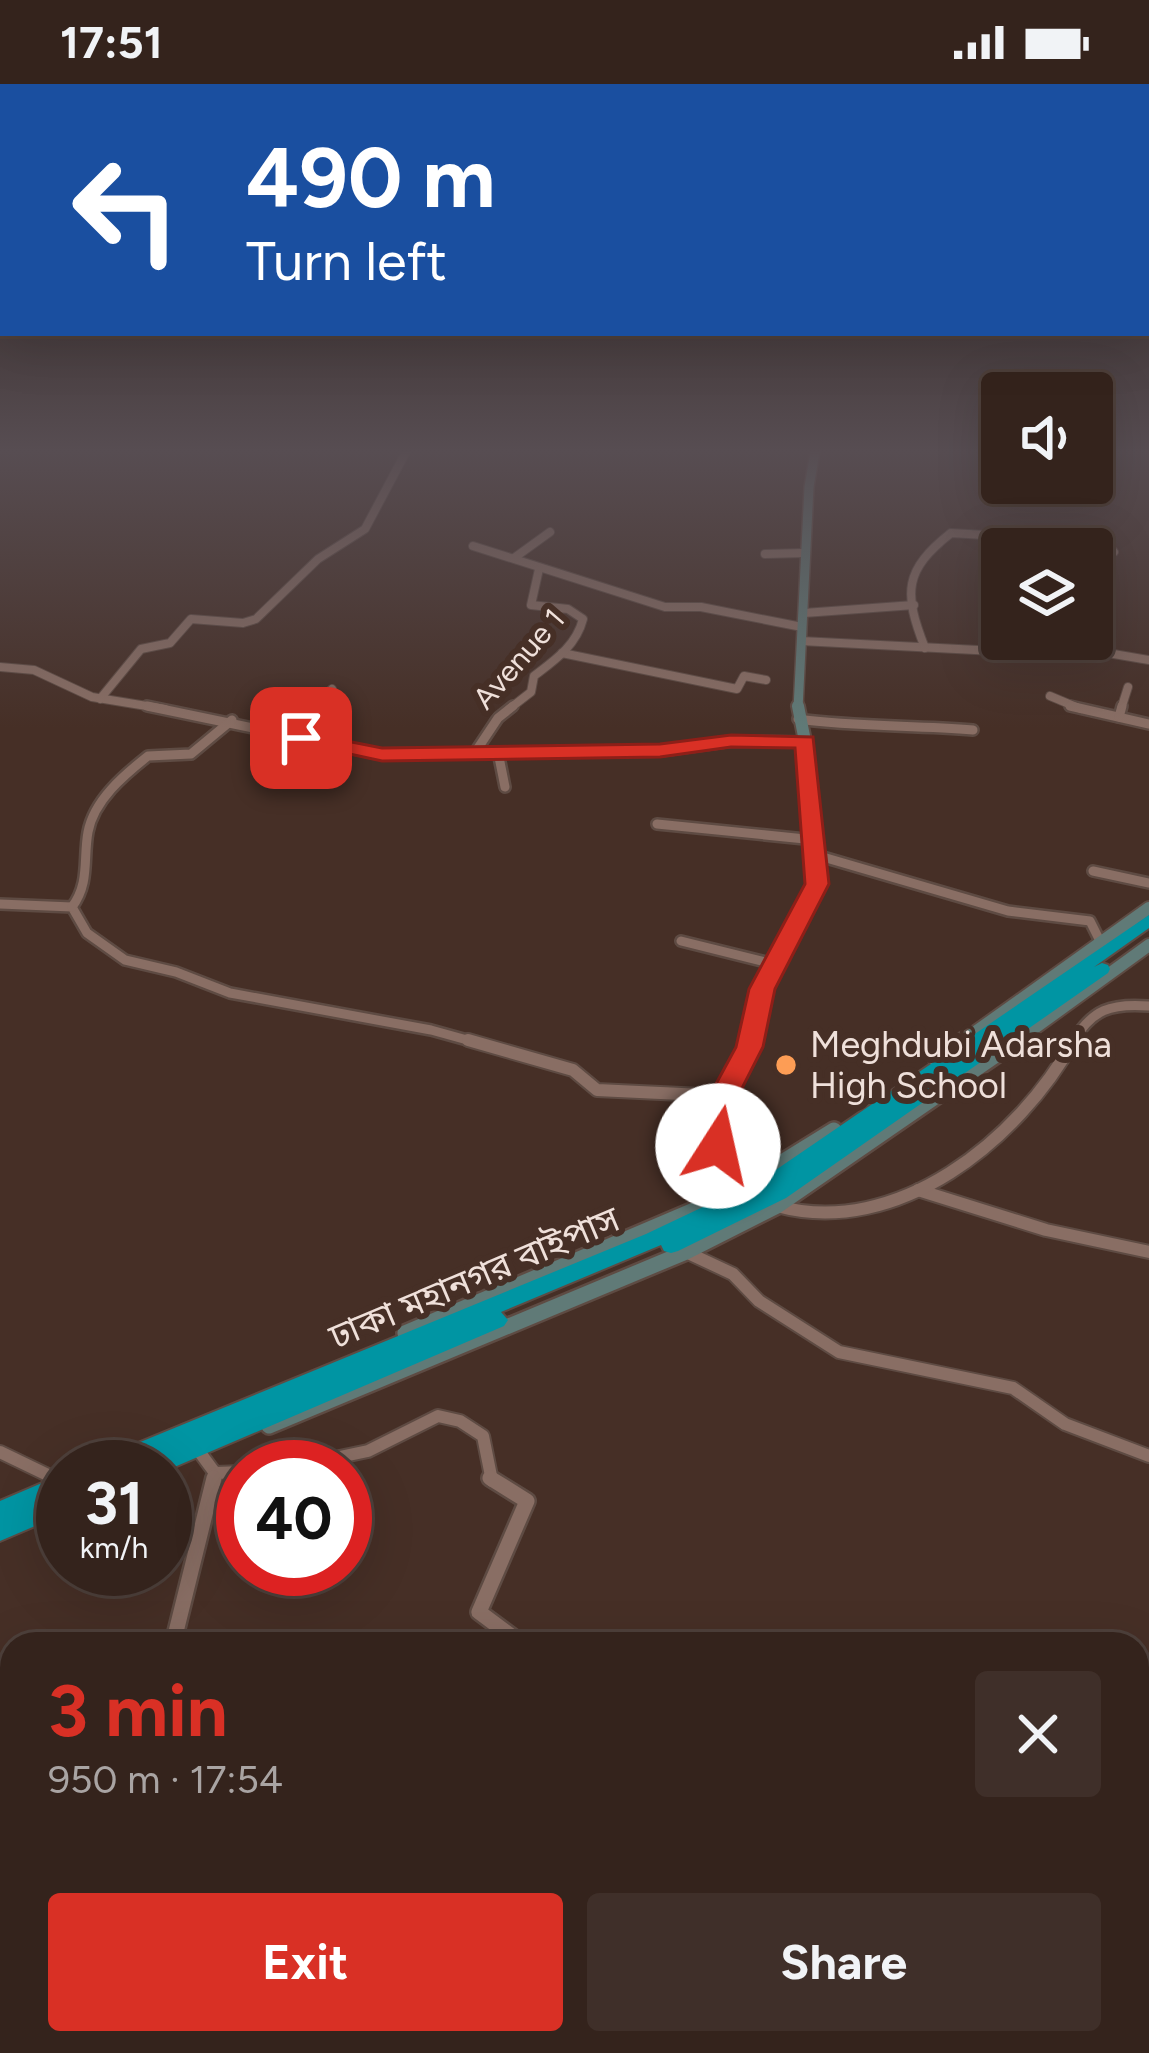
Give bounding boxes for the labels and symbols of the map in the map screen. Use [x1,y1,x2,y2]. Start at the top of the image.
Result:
street label: Avenue 1 [465,601,572,717]
pin [250,687,352,789]
place label: Meghdubi Adarsha High School [810,1023,1112,1107]
marker: Meghdubi Adarsha High School [773,1052,799,1078]
position arrow [655,1083,781,1209]
street label: ঢাকা মহানগর বাইপাস [322,1197,626,1358]
speed limit sign: 40 [216,1440,372,1596]

